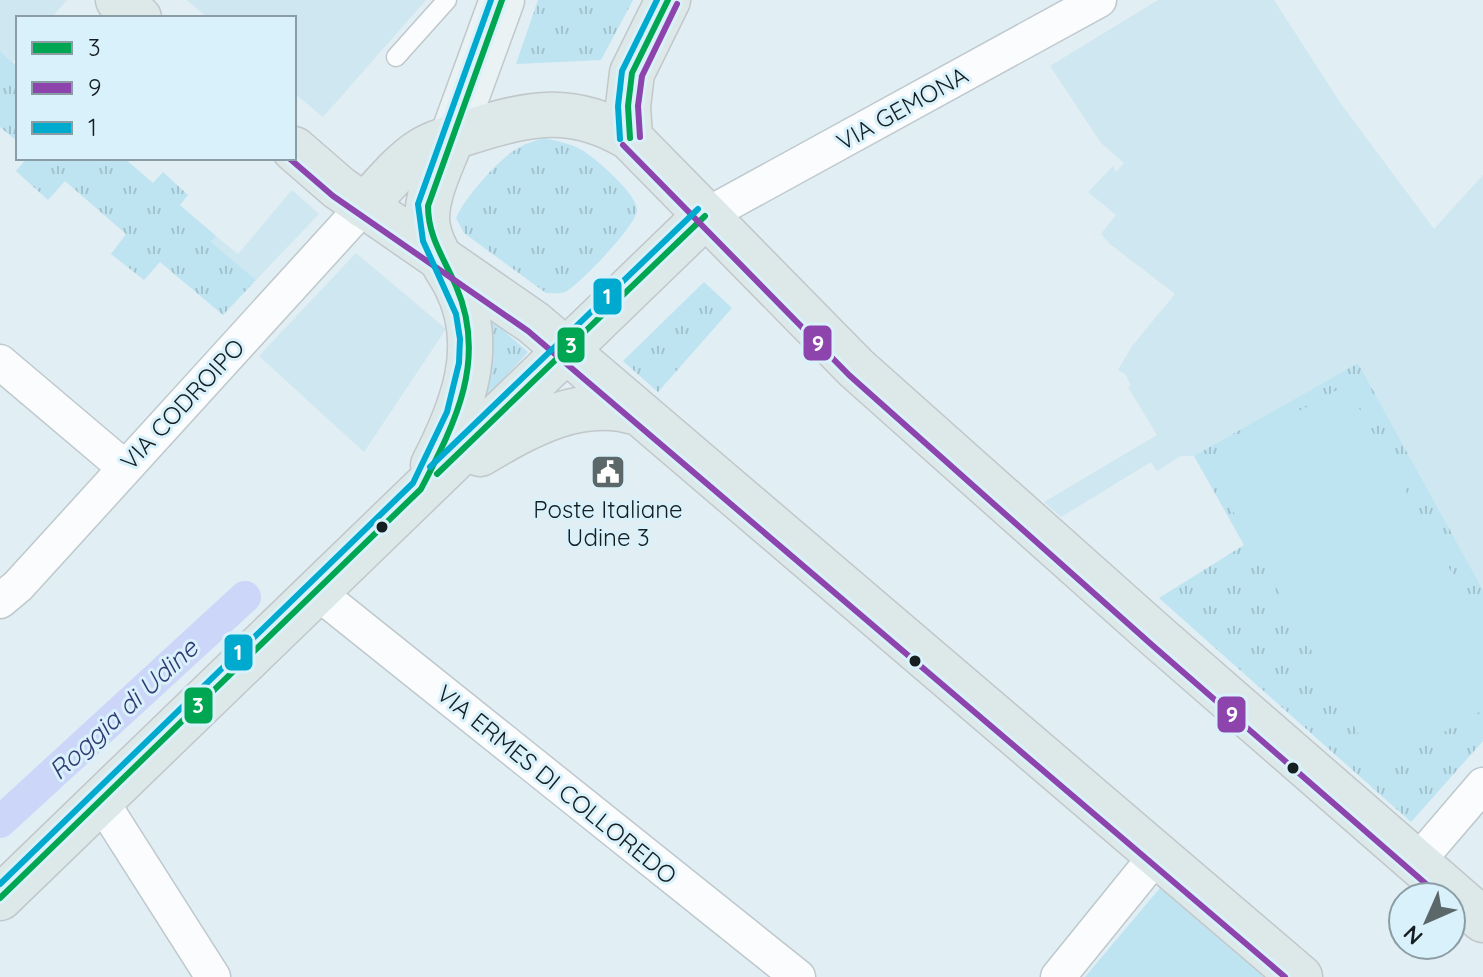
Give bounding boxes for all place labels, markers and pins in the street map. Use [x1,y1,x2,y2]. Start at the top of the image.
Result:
public building icon: Poste Italiane Udine 3 [589,453,627,491]
place label: Poste Italiane Udine 3 [533,494,683,552]
unlabelled marker [374,519,390,535]
unlabelled marker [907,653,923,669]
unlabelled marker [1285,760,1301,776]

